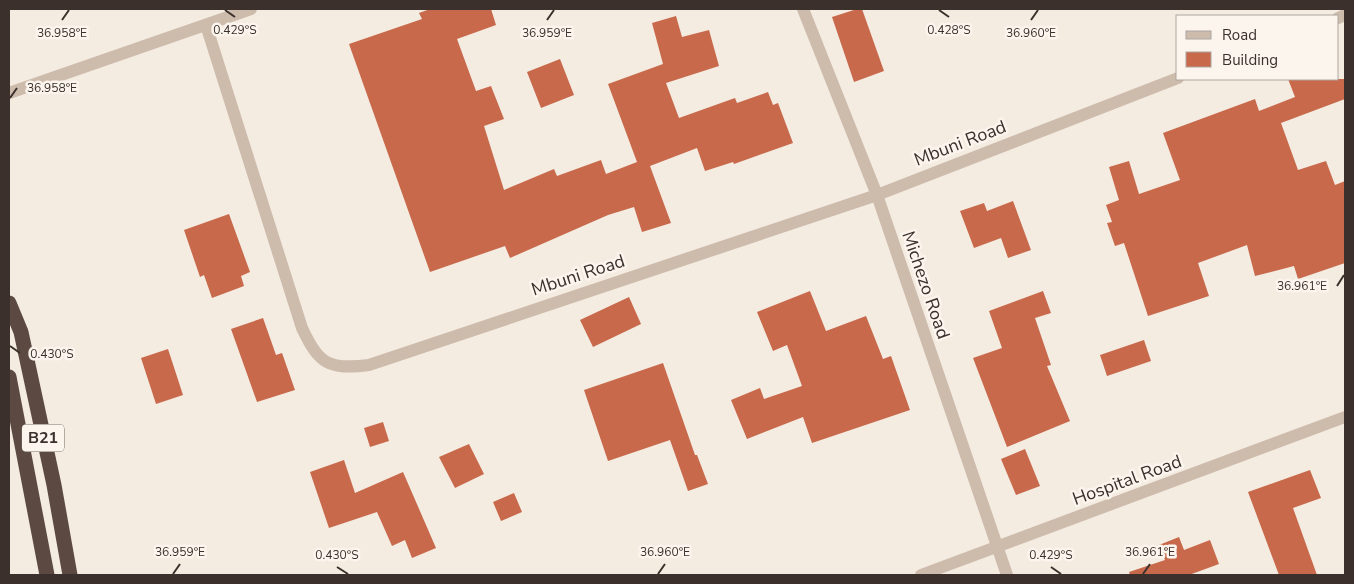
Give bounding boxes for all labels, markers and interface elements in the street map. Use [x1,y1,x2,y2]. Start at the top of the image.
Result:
legend [1176,15,1339,80]
text: 0.429°S [213,22,257,38]
text: 0.428°S [927,22,971,38]
text: 36.958°E [37,25,87,41]
text: 36.959°E [522,25,572,41]
text: 36.960°E [1006,25,1056,41]
text: Road [1222,25,1257,45]
text: Building [1222,50,1278,70]
text: 36.958°E [27,80,77,96]
street label: Mbuni Road [910,114,1010,172]
street label: Michezo Road [896,228,956,342]
street label: Mbuni Road [528,249,628,301]
text: 36.961°E [1277,278,1327,294]
text: 0.430°S [30,346,74,362]
road number: B21 [22,424,64,452]
street label: Hospital Road [1069,449,1185,511]
text: 36.959°E [155,544,205,560]
text: 36.960°E [640,544,690,560]
text: 36.961°E [1125,544,1175,560]
text: 0.430°S [315,547,359,563]
text: 0.429°S [1029,547,1073,563]

